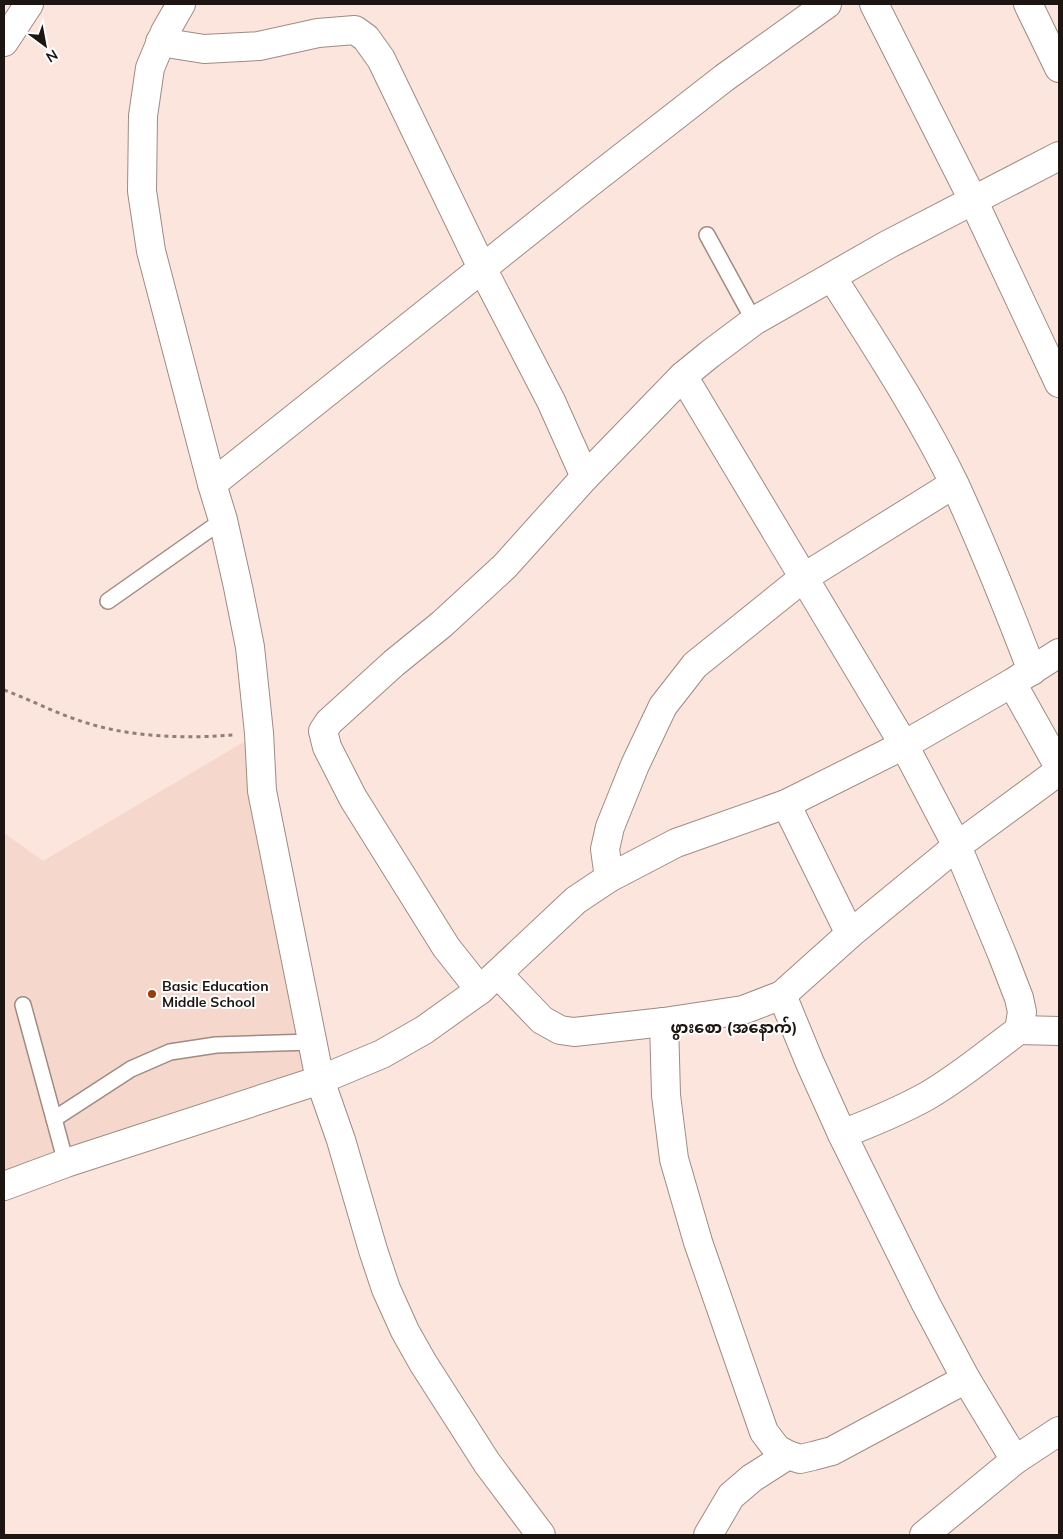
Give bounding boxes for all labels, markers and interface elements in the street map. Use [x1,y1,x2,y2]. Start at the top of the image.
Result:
north arrow [20,20,70,70]
text: N [43,46,61,66]
place label: Basic Education Middle School [162,977,269,1011]
marker: Basic Education Middle School [146,988,158,1000]
district label: ဖွားစော (အနောက်) [671,1016,798,1041]

